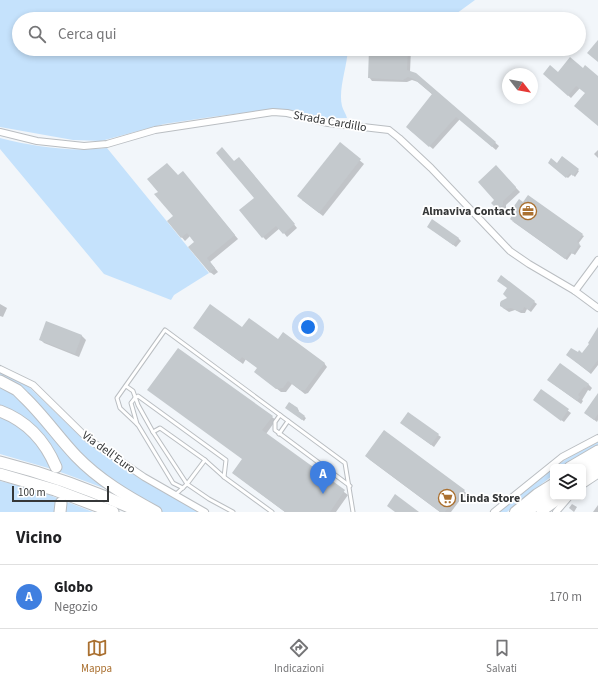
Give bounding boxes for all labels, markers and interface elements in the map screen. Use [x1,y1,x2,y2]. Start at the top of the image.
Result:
search box [12,12,586,56]
icon: search [26,23,48,45]
text: Cerca qui [58,24,117,45]
north arrow [502,68,538,104]
street label: Strada Cardillo [292,107,368,136]
office icon: Almaviva Contact [518,201,538,221]
place label: Almaviva Contact [421,203,515,220]
your location [298,317,318,337]
street label: Via dell'Euro [78,427,139,478]
pin: A [310,461,336,494]
map controls [550,464,586,500]
button: layers [550,464,586,500]
scale bar [12,484,109,503]
text: 100 m [18,485,46,500]
supermarket icon: Linda Store [437,488,457,508]
place label: Linda Store [460,490,520,507]
text: Vicino [16,526,62,550]
text: Globo [54,577,93,598]
text: A [25,588,33,606]
text: 170 m [549,588,582,606]
text: Negozio [54,598,98,616]
tab: Mappa [81,637,112,676]
tab: Indicazioni [274,637,324,676]
tab: Salvati [486,637,517,676]

